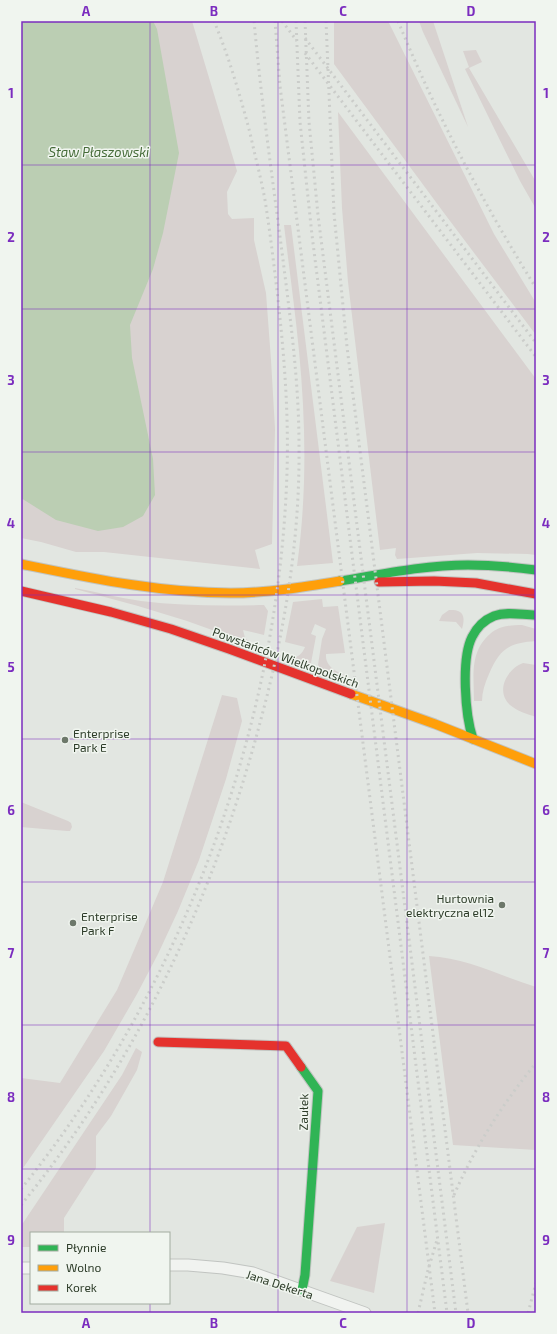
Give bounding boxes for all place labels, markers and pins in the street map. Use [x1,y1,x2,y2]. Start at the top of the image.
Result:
place label: Enterprise Park E [73,726,130,754]
marker: Enterprise Park E [60,735,70,745]
place label: Hurtownia elektryczna el12 [406,891,494,919]
marker: Hurtownia elektryczna el12 [497,900,507,910]
place label: Enterprise Park F [81,909,138,937]
marker: Enterprise Park F [68,918,78,928]

